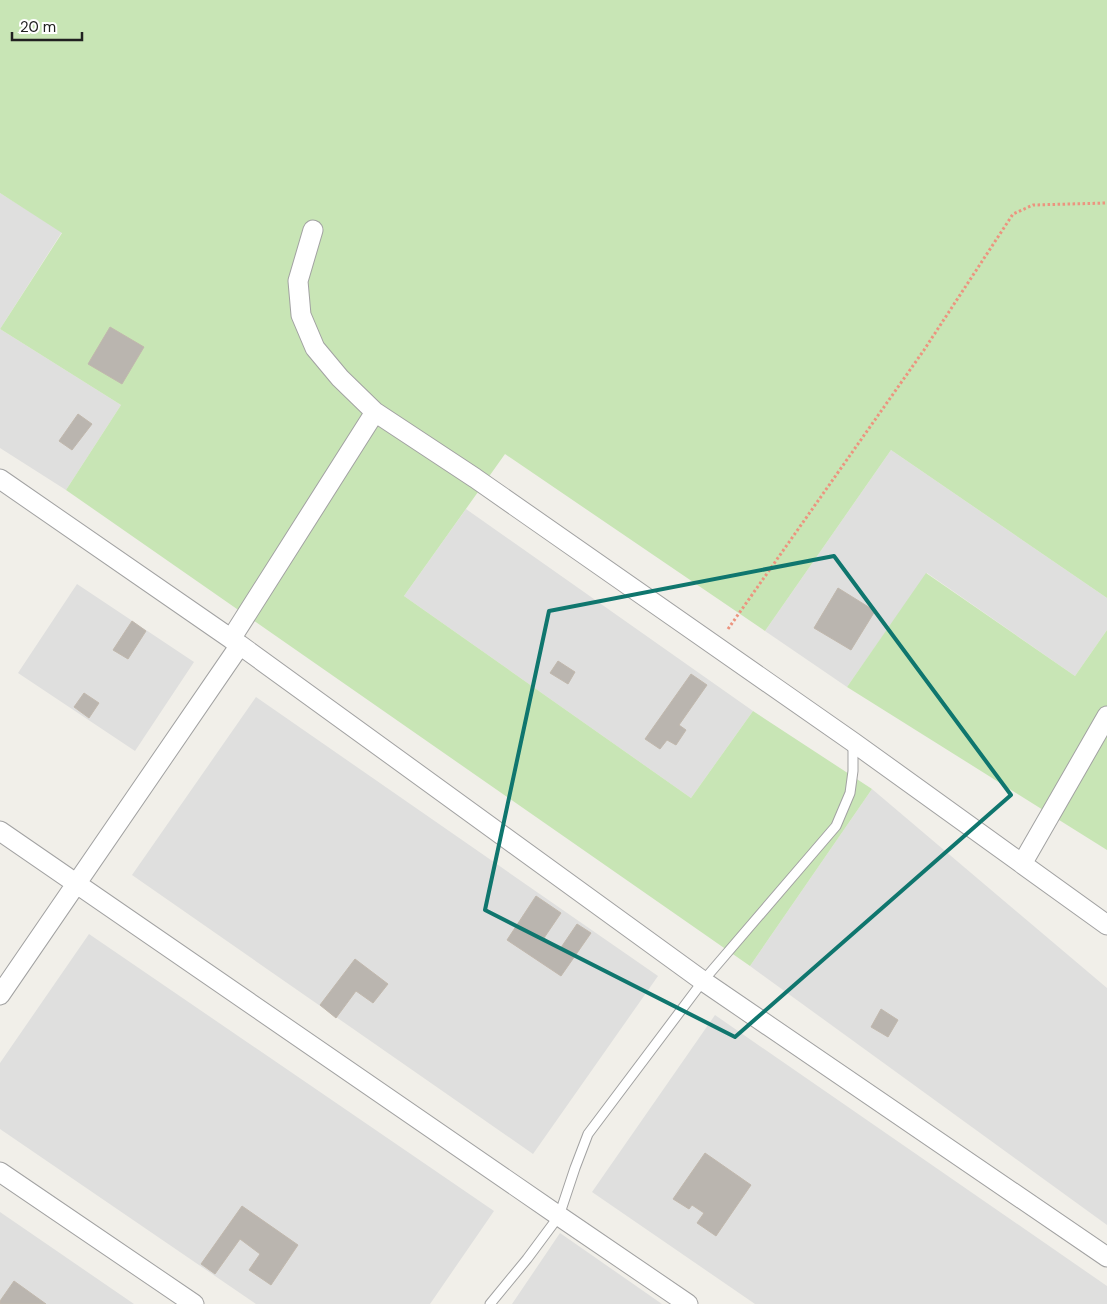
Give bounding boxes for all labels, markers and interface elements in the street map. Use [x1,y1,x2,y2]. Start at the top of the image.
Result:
scale bar [12,10,82,42]
text: 20 m [20,17,56,37]

